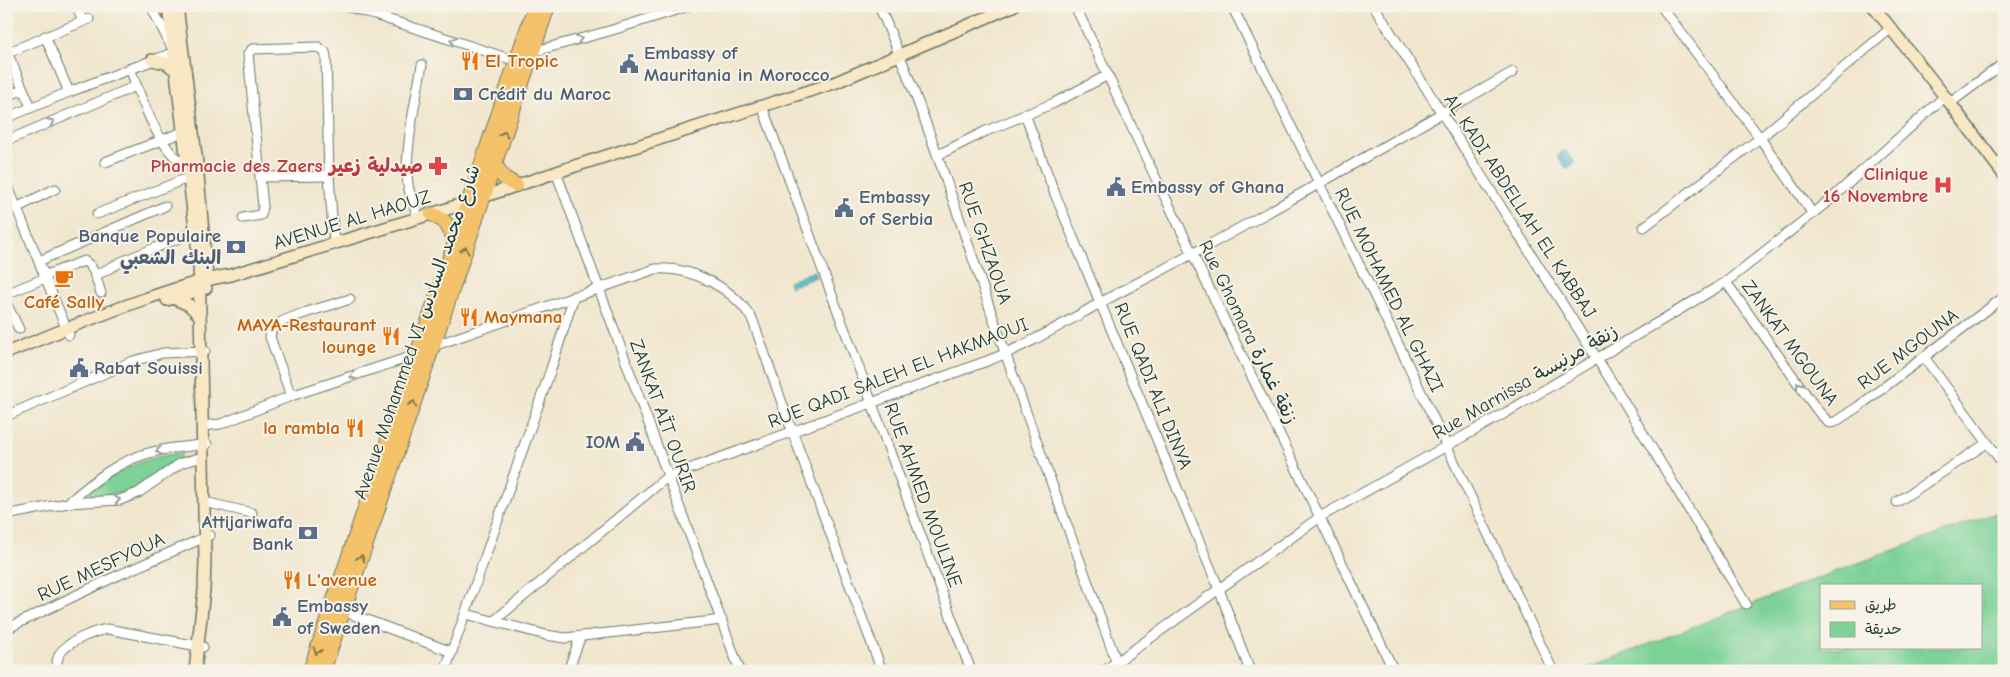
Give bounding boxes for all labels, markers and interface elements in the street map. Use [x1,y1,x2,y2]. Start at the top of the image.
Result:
one-way arrow [575,34,584,45]
one-way arrow [449,37,457,47]
place label: Embassy of Mauritania in Morocco [644,42,830,86]
restaurant icon: El Tropic [459,50,481,72]
place label: El Tropic [485,50,558,72]
public building icon: Embassy of Mauritania in Morocco [618,53,640,75]
bank icon: Crédit du Maroc [452,83,474,105]
place label: Crédit du Maroc [478,83,611,105]
street label: AL KADI ABDELLAH EL KABBAJ [1439,90,1601,322]
one-way arrow [46,118,55,128]
one-way arrow [498,130,508,139]
place label: Pharmacie des Zaers صيدلية زعير [151,155,423,177]
pharmacy icon: Pharmacie des Zaers صيدلية زعير [427,155,449,177]
street label: Avenue Mohammed VI شارع محمد السادس [349,162,487,503]
place label: Clinique 16 Novembre [1823,163,1928,207]
hospital icon: Clinique 16 Novembre [1932,174,1954,196]
public building icon: Embassy of Ghana [1105,176,1127,198]
place label: Embassy of Ghana [1131,176,1284,198]
street label: RUE GHZAOUA [954,179,1016,307]
street label: RUE MOHAMED AL GHAZI [1330,184,1448,396]
street label: AVENUE AL HAOUZ [271,186,433,254]
place label: Embassy of Serbia [859,186,933,230]
public building icon: Embassy of Serbia [833,197,855,219]
place label: Banque Populaire البنك الشعبي [79,225,221,274]
bank icon: Banque Populaire البنك الشعبي [225,236,247,258]
street label: Rue Ghomara زنقة غمارة [1194,236,1302,428]
one-way arrow [459,246,469,255]
cafe icon: Café Sally [53,267,75,289]
street label: ZANKAT MGOUNA [1737,276,1843,410]
place label: Café Sally [24,291,104,313]
street label: RUE QADI ALI DINYA [1109,299,1197,473]
street label: RUE MGOUNA [1853,304,1963,394]
restaurant icon: Maymana [458,306,480,328]
place label: Maymana [484,306,562,328]
street label: RUE QADI SALEH EL HAKMAOUI [765,313,1031,433]
place label: MAYA-Restaurant lounge [237,314,377,358]
street label: Rue Marnissa زنقة مرنيسة [1428,320,1622,444]
restaurant icon: MAYA-Restaurant lounge [380,325,402,347]
street label: ZANKAT AÏT OURIR [625,336,701,496]
public building icon: Rabat Souissi [68,357,90,379]
place label: Rabat Souissi [94,357,203,379]
one-way arrow [349,370,357,380]
one-way arrow [1796,381,1805,390]
one-way arrow [407,400,417,409]
street label: RUE AHMED MOULINE [879,400,967,590]
place label: la rambla [263,417,340,439]
restaurant icon: la rambla [344,417,366,439]
place label: IOM [586,431,620,453]
public building icon: IOM [624,431,646,453]
one-way arrow [155,445,164,455]
one-way arrow [112,495,121,505]
place label: Attijariwafa Bank [202,511,294,555]
bank icon: Attijariwafa Bank [297,522,319,544]
street label: RUE MESFYOUA [34,528,168,606]
one-way arrow [355,554,365,563]
restaurant icon: L'avenue [281,569,303,591]
place label: L'avenue [307,569,377,591]
legend [1820,584,1982,650]
place label: Embassy of Sweden [297,595,381,639]
text: طريق [1865,596,1897,614]
public building icon: Embassy of Sweden [271,606,293,628]
text: حديقة [1865,620,1902,638]
one-way arrow [313,646,323,654]

